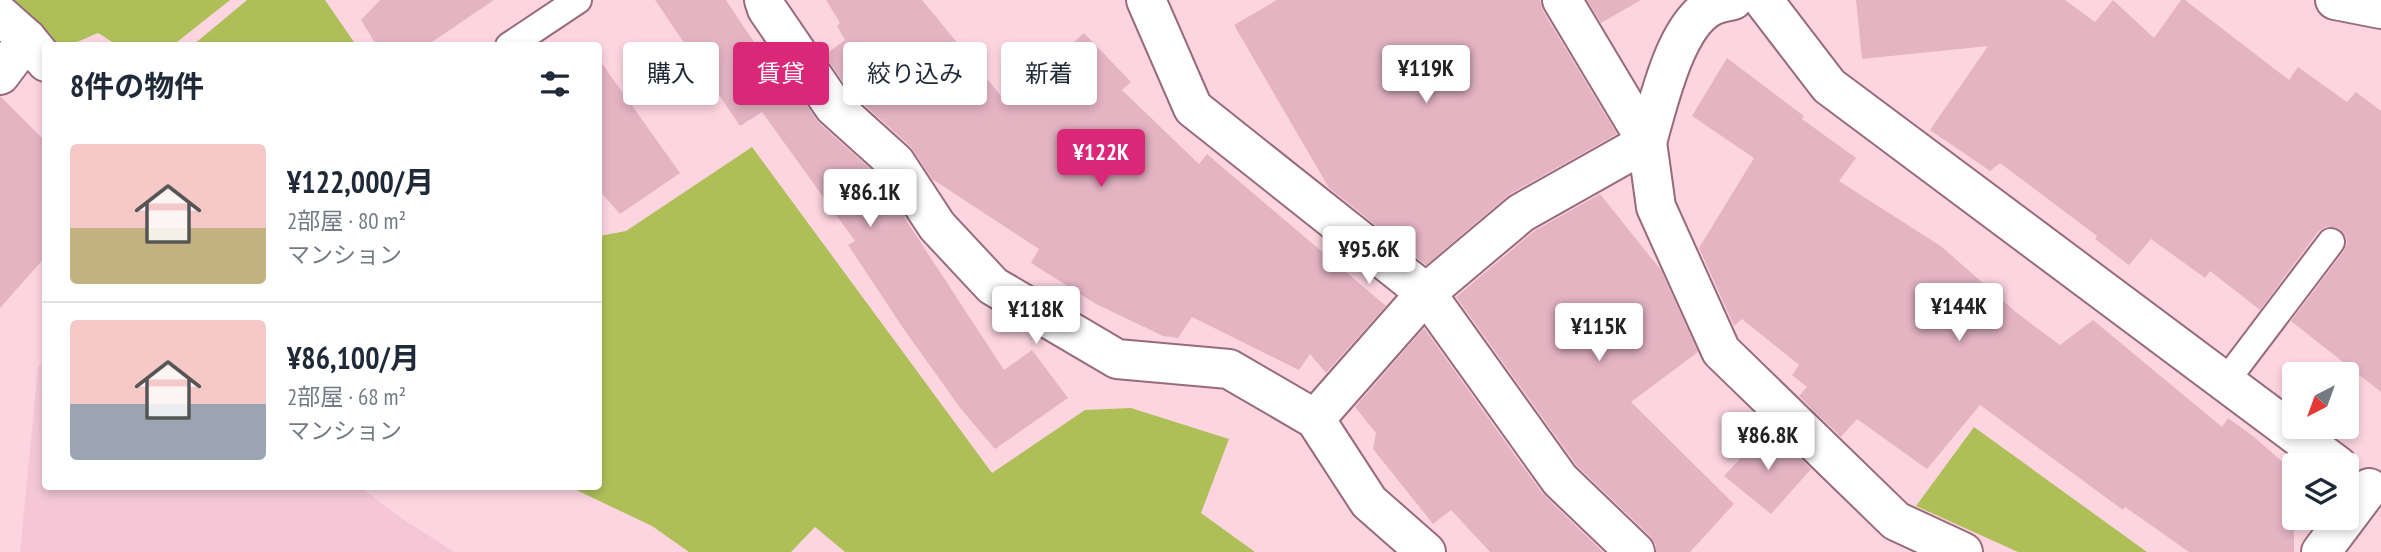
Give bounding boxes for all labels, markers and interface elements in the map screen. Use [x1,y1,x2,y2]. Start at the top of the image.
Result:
chip: 購入 [623,42,719,105]
chip: 賃貸 [733,42,829,105]
chip: 絞り込み [843,42,987,105]
chip: 新着 [1001,42,1097,105]
pin: ¥119K [1377,46,1475,105]
text: ¥119K [1398,53,1454,82]
icon: filters [536,65,574,103]
text: 8件の物件 [70,66,204,105]
pin: ¥122K [1052,130,1150,189]
text: ¥122K [1073,137,1129,166]
text: ¥122,000/月 [287,162,434,201]
pin: ¥86.1K [813,170,927,229]
icon: home [126,172,210,256]
text: ¥86.1K [840,177,900,206]
text: 2部屋 · 80 m² [287,206,406,235]
pin: ¥95.6K [1312,226,1426,286]
text: ¥95.6K [1339,234,1399,263]
text: マンション [287,240,402,269]
pin: ¥144K [1910,284,2008,343]
pin: ¥118K [987,286,1085,346]
text: ¥144K [1931,291,1987,320]
text: ¥118K [1008,294,1064,323]
pin: ¥115K [1550,304,1648,363]
text: ¥115K [1571,311,1627,340]
text: ¥86,100/月 [287,338,420,377]
icon: home [126,348,210,432]
north arrow [2282,362,2359,439]
map controls [2282,362,2359,530]
text: 2部屋 · 68 m² [287,382,406,411]
pin: ¥86.8K [1711,412,1825,472]
text: マンション [287,416,402,445]
text: ¥86.8K [1738,420,1798,449]
button: layers [2282,453,2359,530]

